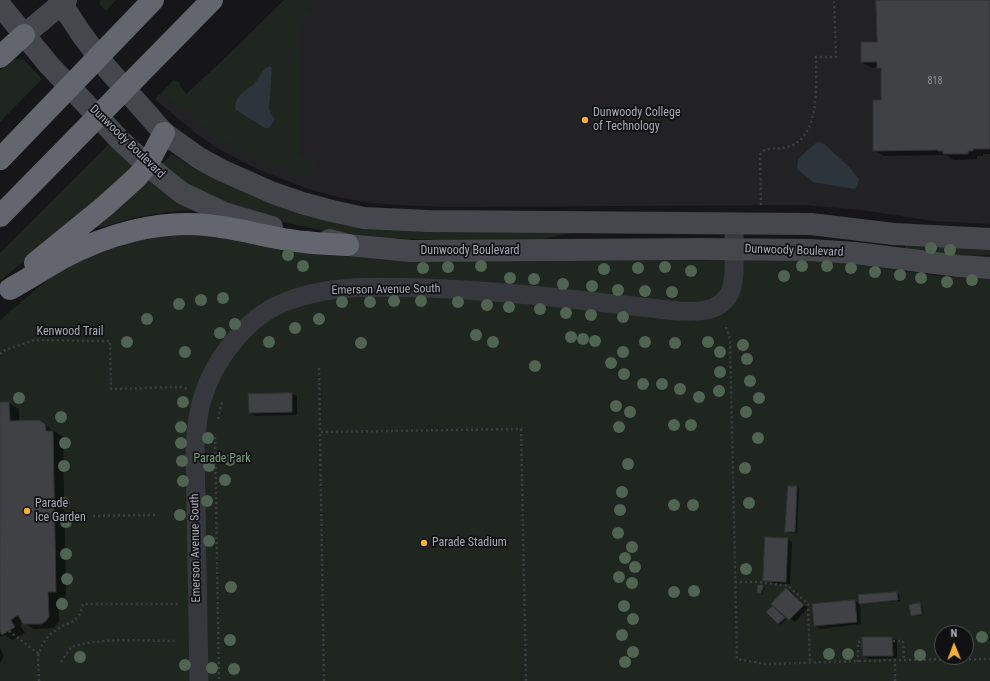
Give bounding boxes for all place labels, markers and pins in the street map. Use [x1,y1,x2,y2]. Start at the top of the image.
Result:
place label: Dunwoody College of Technology [593,106,681,134]
marker: Dunwoody College of Technology [580,115,590,125]
place label: Parade Ice Garden [35,497,86,525]
marker: Parade Ice Garden [22,506,32,516]
place label: Parade Stadium [432,536,507,550]
marker: Parade Stadium [419,538,429,548]

